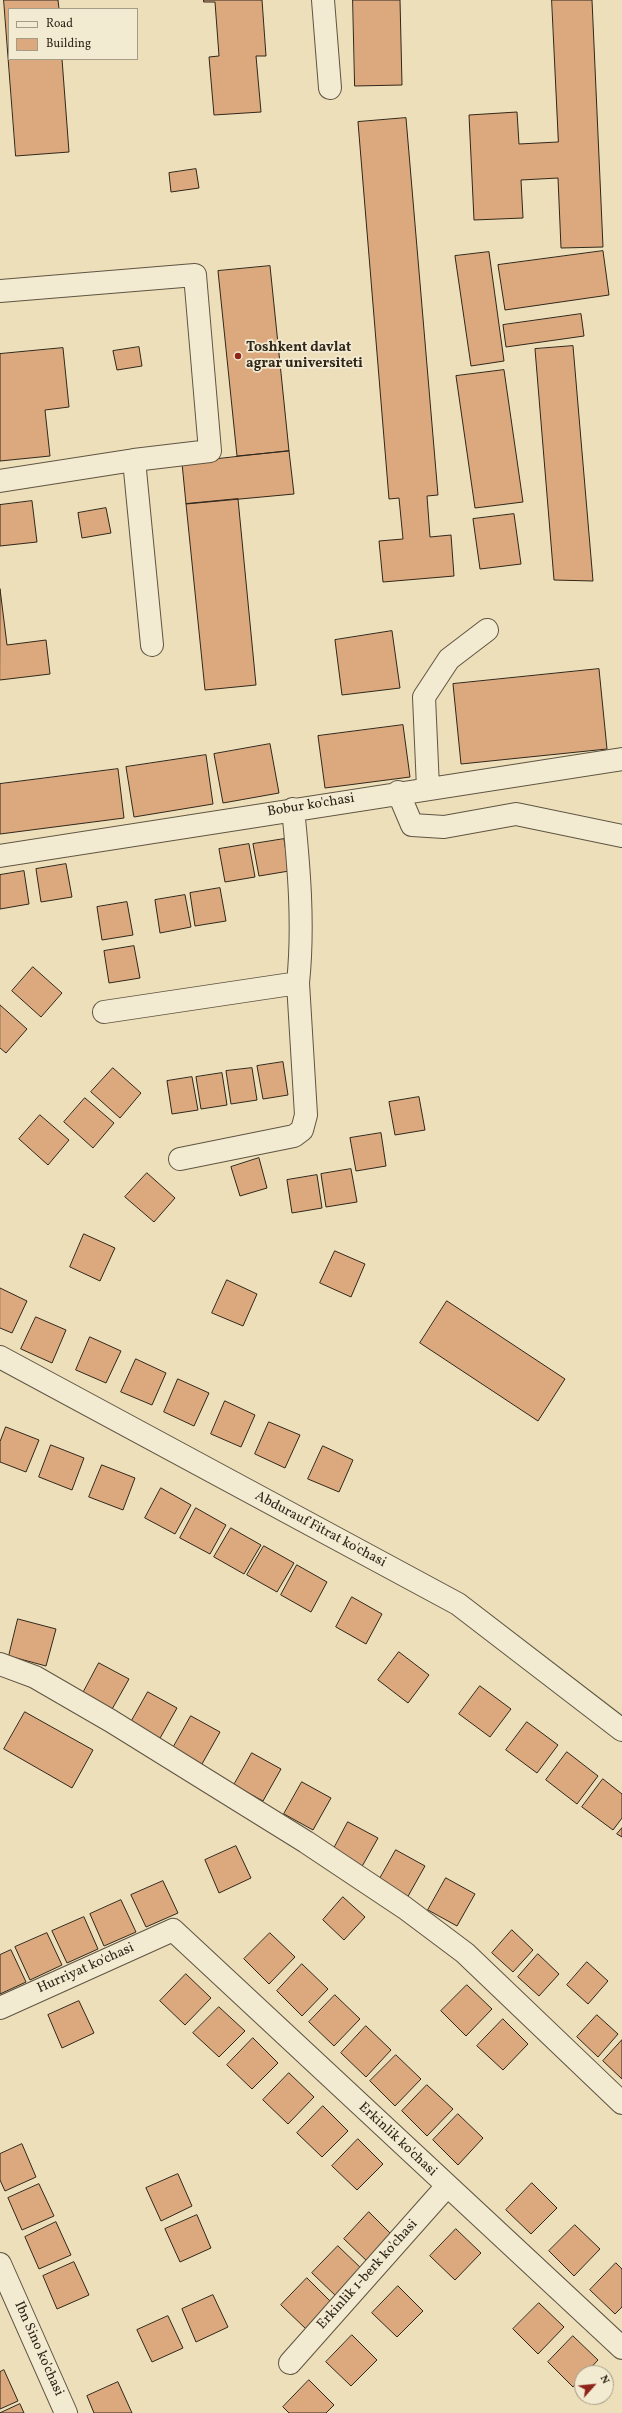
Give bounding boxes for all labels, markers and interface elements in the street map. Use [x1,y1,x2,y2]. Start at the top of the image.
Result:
legend [8,8,138,60]
text: Road [46,16,73,32]
text: Building [46,36,91,52]
place label: Toshkent davlat agrar universiteti [246,340,363,372]
marker: Toshkent davlat agrar universiteti [233,351,243,361]
street label: Bobur ko'chasi [266,791,356,821]
street label: Abdurauf Fitrat ko'chasi [251,1488,389,1572]
street label: Hurriyat ko'chasi [35,1940,137,1998]
street label: Erkinlik ko'chasi [354,2099,440,2181]
street label: Erkinlik 1-berk ko'chasi [314,2217,422,2333]
street label: Ibn Sino ko'chasi [10,2299,66,2399]
north arrow [574,2365,614,2405]
text: N [596,2373,613,2387]

